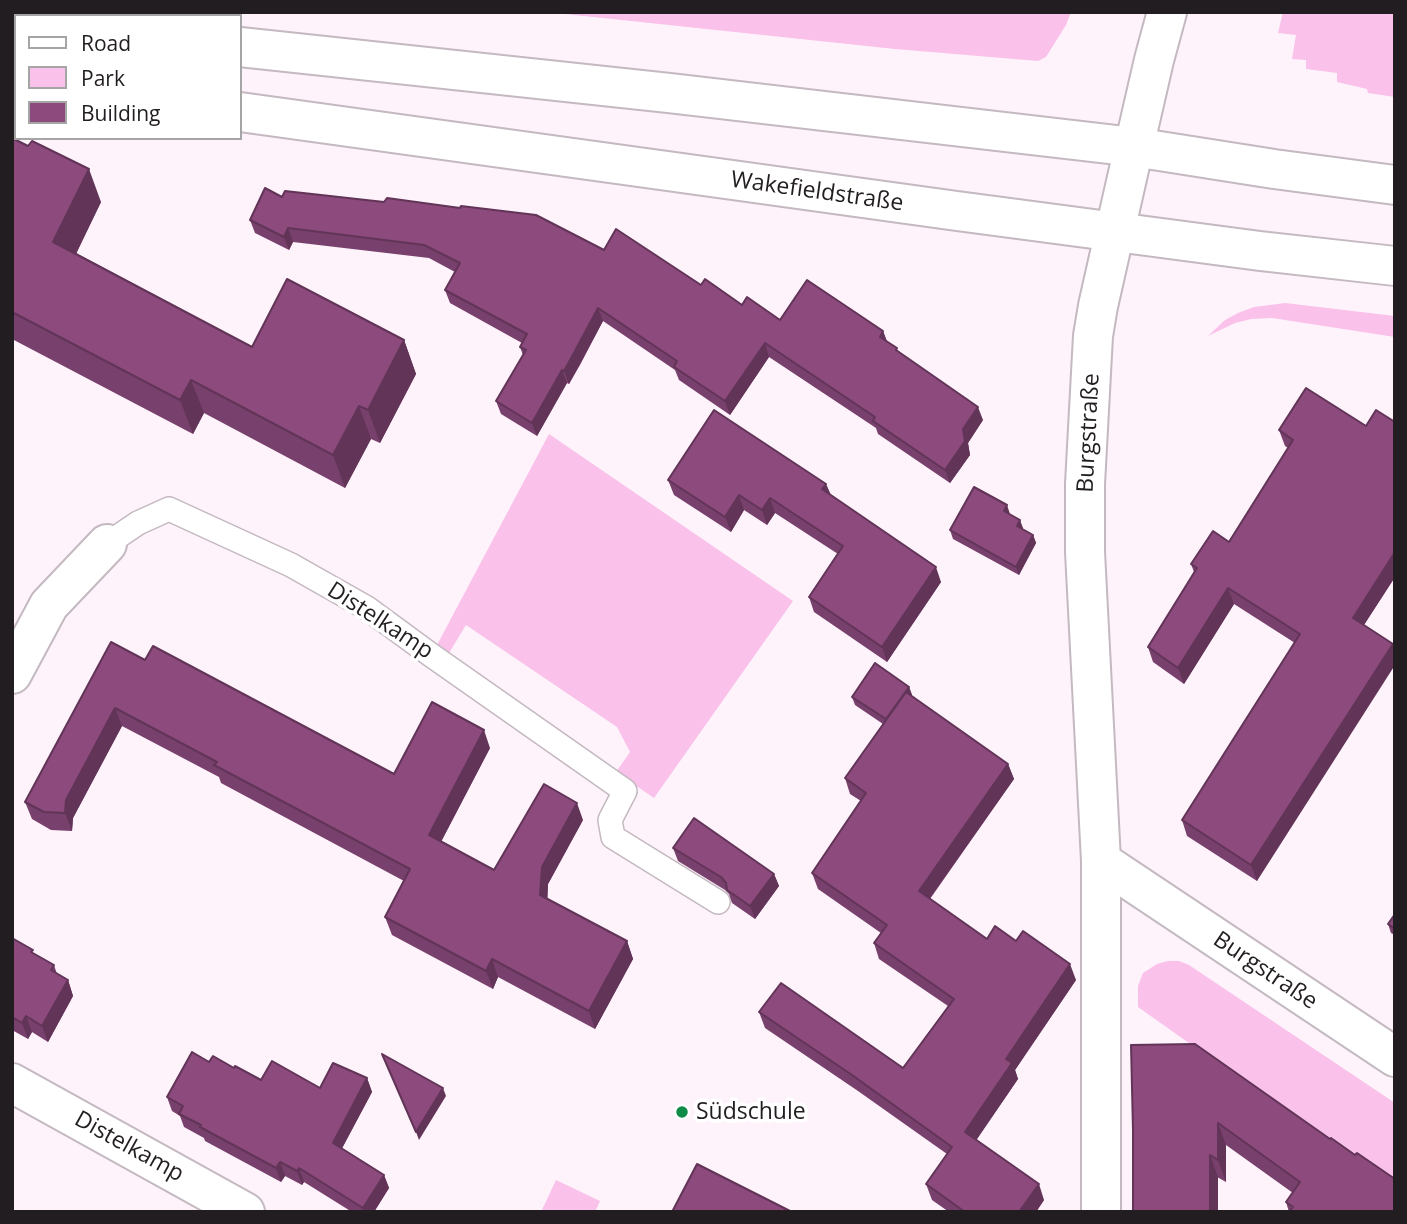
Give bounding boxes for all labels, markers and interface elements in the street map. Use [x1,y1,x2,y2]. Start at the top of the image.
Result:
legend [14,14,242,140]
text: Road [81,29,131,57]
text: Park [81,64,125,92]
text: Building [81,99,160,127]
street label: Wakefieldstraße [729,166,905,218]
street label: Burgstraße [1072,373,1106,493]
street label: Distelkamp [322,577,438,665]
street label: Burgstraße [1208,926,1322,1016]
place label: Südschule [696,1098,806,1126]
marker: Südschule [674,1104,690,1120]
street label: Distelkamp [70,1106,188,1188]

